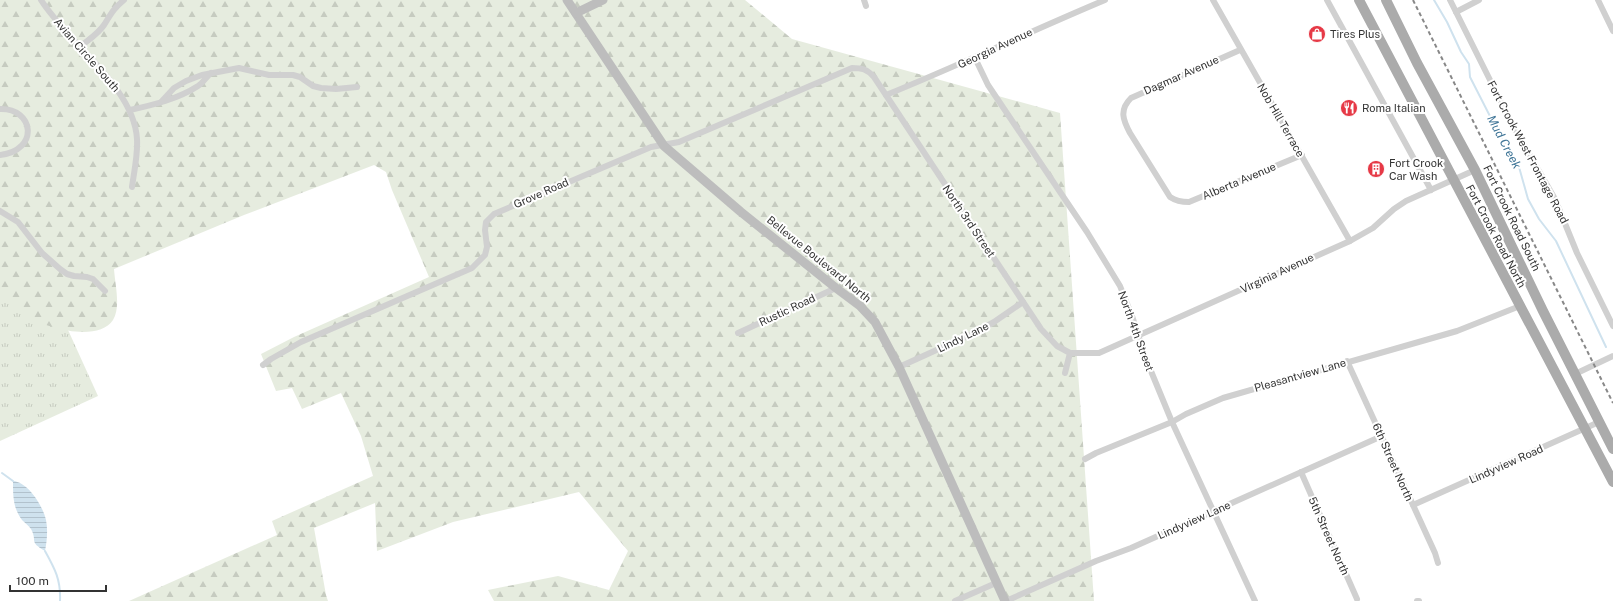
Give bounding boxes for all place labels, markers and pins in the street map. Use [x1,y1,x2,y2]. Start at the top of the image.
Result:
shop icon: Tires Plus [1307,24,1327,44]
place label: Tires Plus [1330,28,1380,40]
restaurant icon: Roma Italian [1339,98,1359,118]
place label: Roma Italian [1362,102,1426,114]
place label: Fort Crook Car Wash [1389,157,1443,182]
building icon: Fort Crook Car Wash [1366,159,1386,179]

